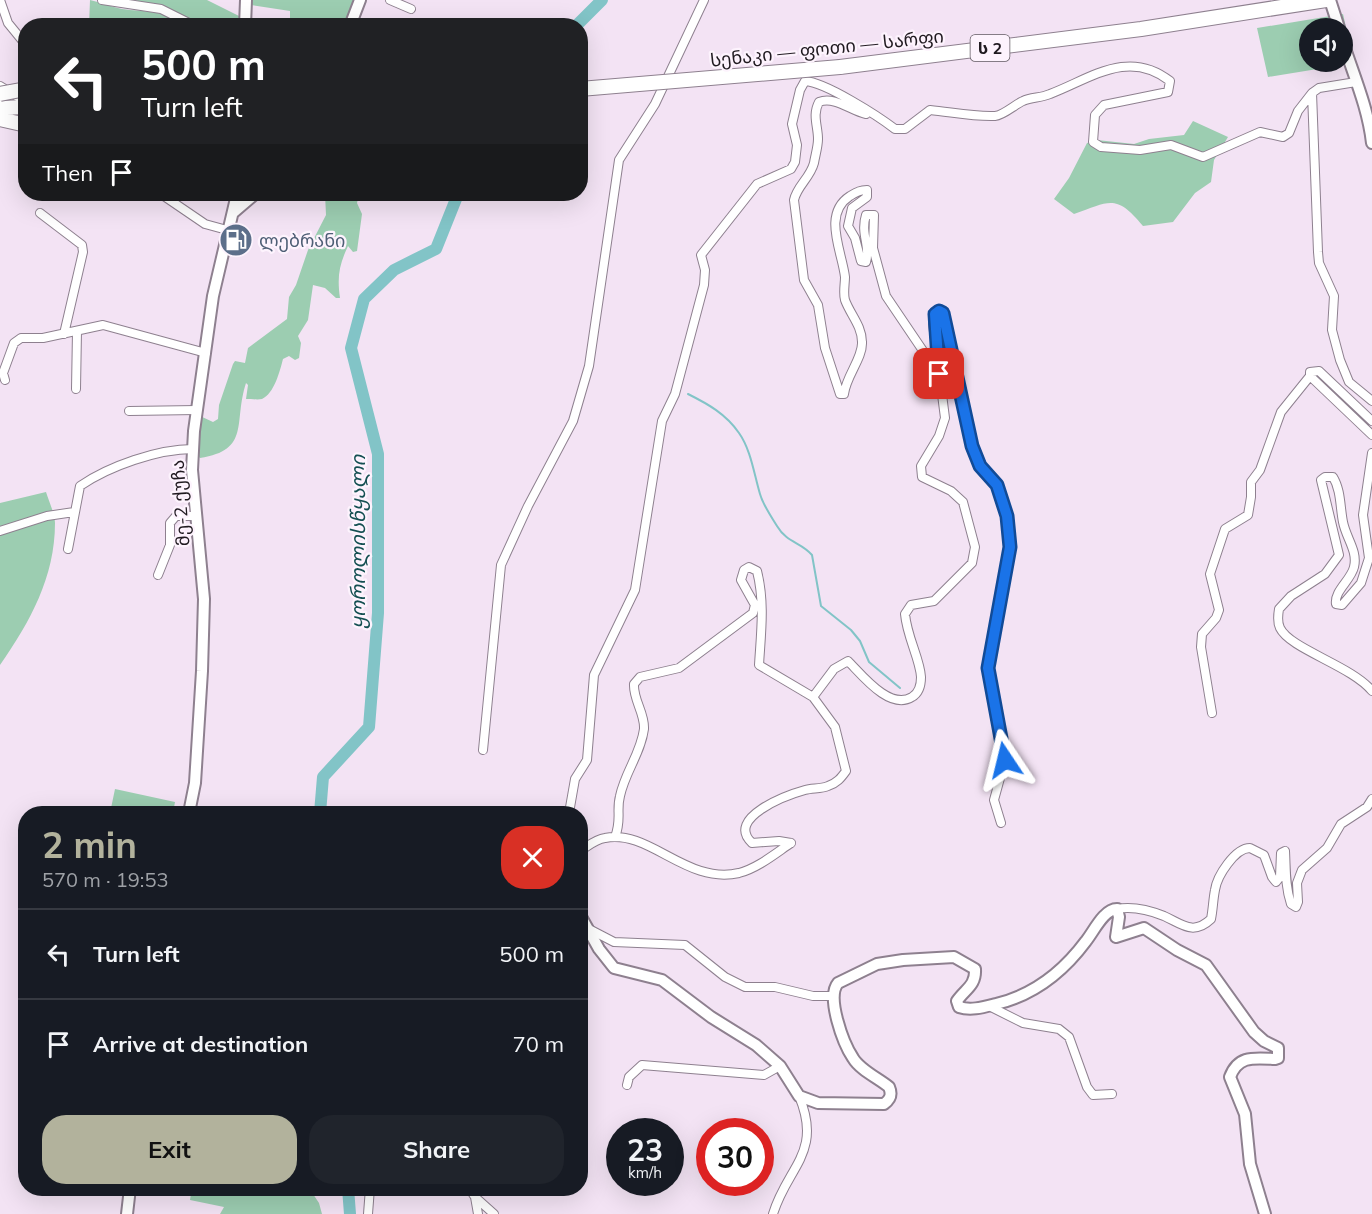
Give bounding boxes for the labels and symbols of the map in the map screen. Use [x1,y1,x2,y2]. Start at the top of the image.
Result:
street label: სენაკი — ფოთი — სარფი [709,24,945,72]
road number: ს 2 [970,35,1010,61]
fuel station icon: ლებრანი [218,222,254,258]
place label: ლებრანი [259,229,345,252]
pin [913,348,964,399]
water label: ყოროლისწყალი [345,454,370,629]
street label: მე-2 ქუჩა [166,459,194,547]
position arrow [973,728,1037,792]
speed limit sign: 30 [696,1118,774,1196]

